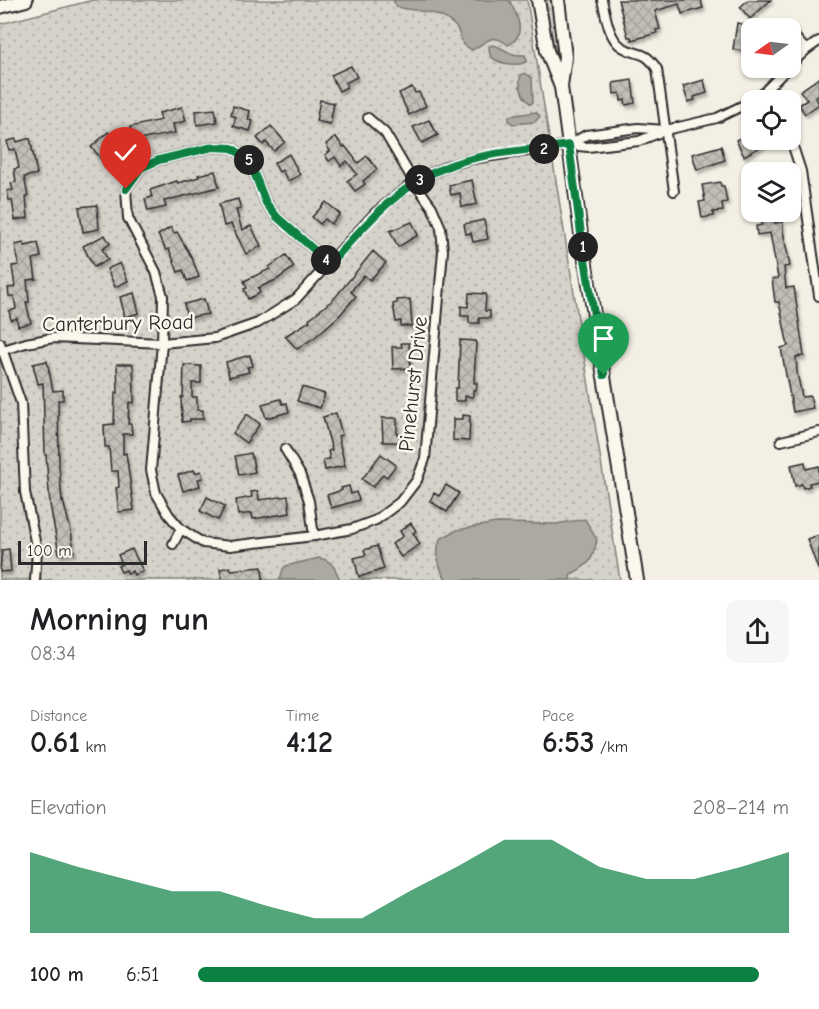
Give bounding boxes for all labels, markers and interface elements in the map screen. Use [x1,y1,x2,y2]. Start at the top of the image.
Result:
north arrow [741,18,801,78]
map controls [741,18,801,222]
button: locate [741,90,801,150]
pin [100,127,151,189]
pin: 2 [529,134,559,164]
icon: check [109,136,142,169]
text: 2 [540,140,548,158]
pin: 5 [234,145,264,175]
text: 5 [245,151,253,169]
button: layers [741,162,801,222]
pin: 3 [405,165,435,195]
text: 3 [416,171,424,189]
pin: 1 [568,232,598,262]
text: 1 [580,238,586,256]
pin: 4 [311,245,341,275]
text: 4 [322,251,330,269]
street label: Canterbury Road [42,310,194,336]
pin [578,313,629,375]
street label: Pinehurst Drive [394,315,432,453]
icon: arrive [587,322,620,355]
scale bar [18,538,147,566]
text: 100 m [27,542,71,560]
text: Morning run [30,600,209,638]
button: share [726,600,789,663]
text: 08:34 [30,642,76,665]
text: Distance [30,707,87,725]
text: Time [286,707,319,725]
text: Pace [542,707,574,725]
text: 0.61 [30,725,80,760]
text: 4:12 [286,725,333,760]
text: 6:53 [542,725,595,760]
text: km [80,738,106,756]
text: /km [595,738,628,756]
text: Elevation [30,796,107,819]
text: 208–214 m [693,796,789,819]
text: 100 m [30,963,84,986]
text: 6:51 [126,963,159,986]

